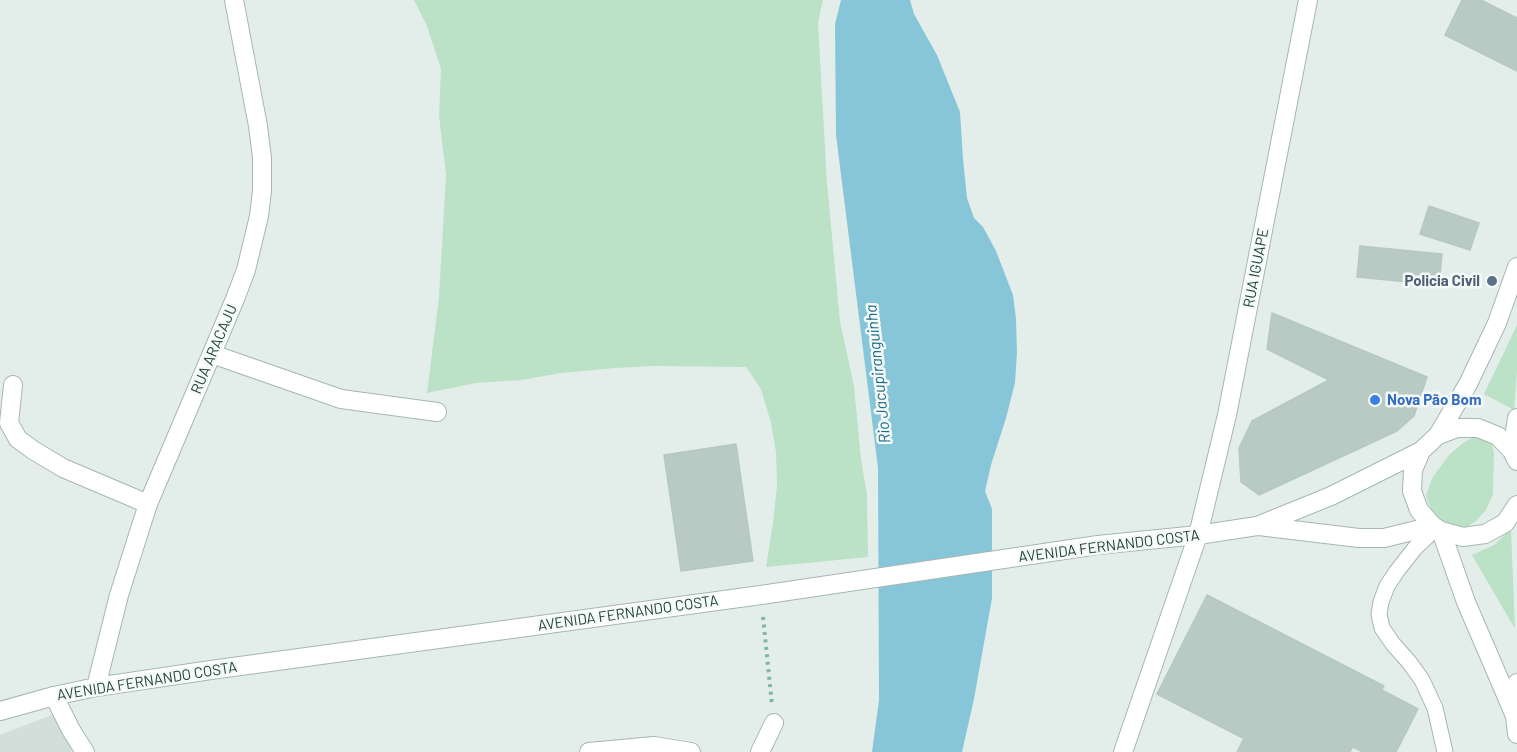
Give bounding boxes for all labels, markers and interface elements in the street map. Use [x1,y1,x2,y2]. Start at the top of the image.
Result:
street label: RUA IGUAPE [1239,227,1273,309]
place label: Policia Civil [1405,272,1480,290]
marker: Policia Civil [1485,274,1499,288]
street label: RUA ARACAJU [187,302,241,396]
water label: Rio Jacupiranguinha [861,304,895,444]
place label: Nova Pão Bom [1387,391,1481,409]
marker: Nova Pão Bom [1368,393,1382,407]
street label: AVENIDA FERNANDO COSTA [1017,526,1201,566]
street label: AVENIDA FERNANDO COSTA [536,591,720,635]
street label: AVENIDA FERNANDO COSTA [56,658,238,704]

